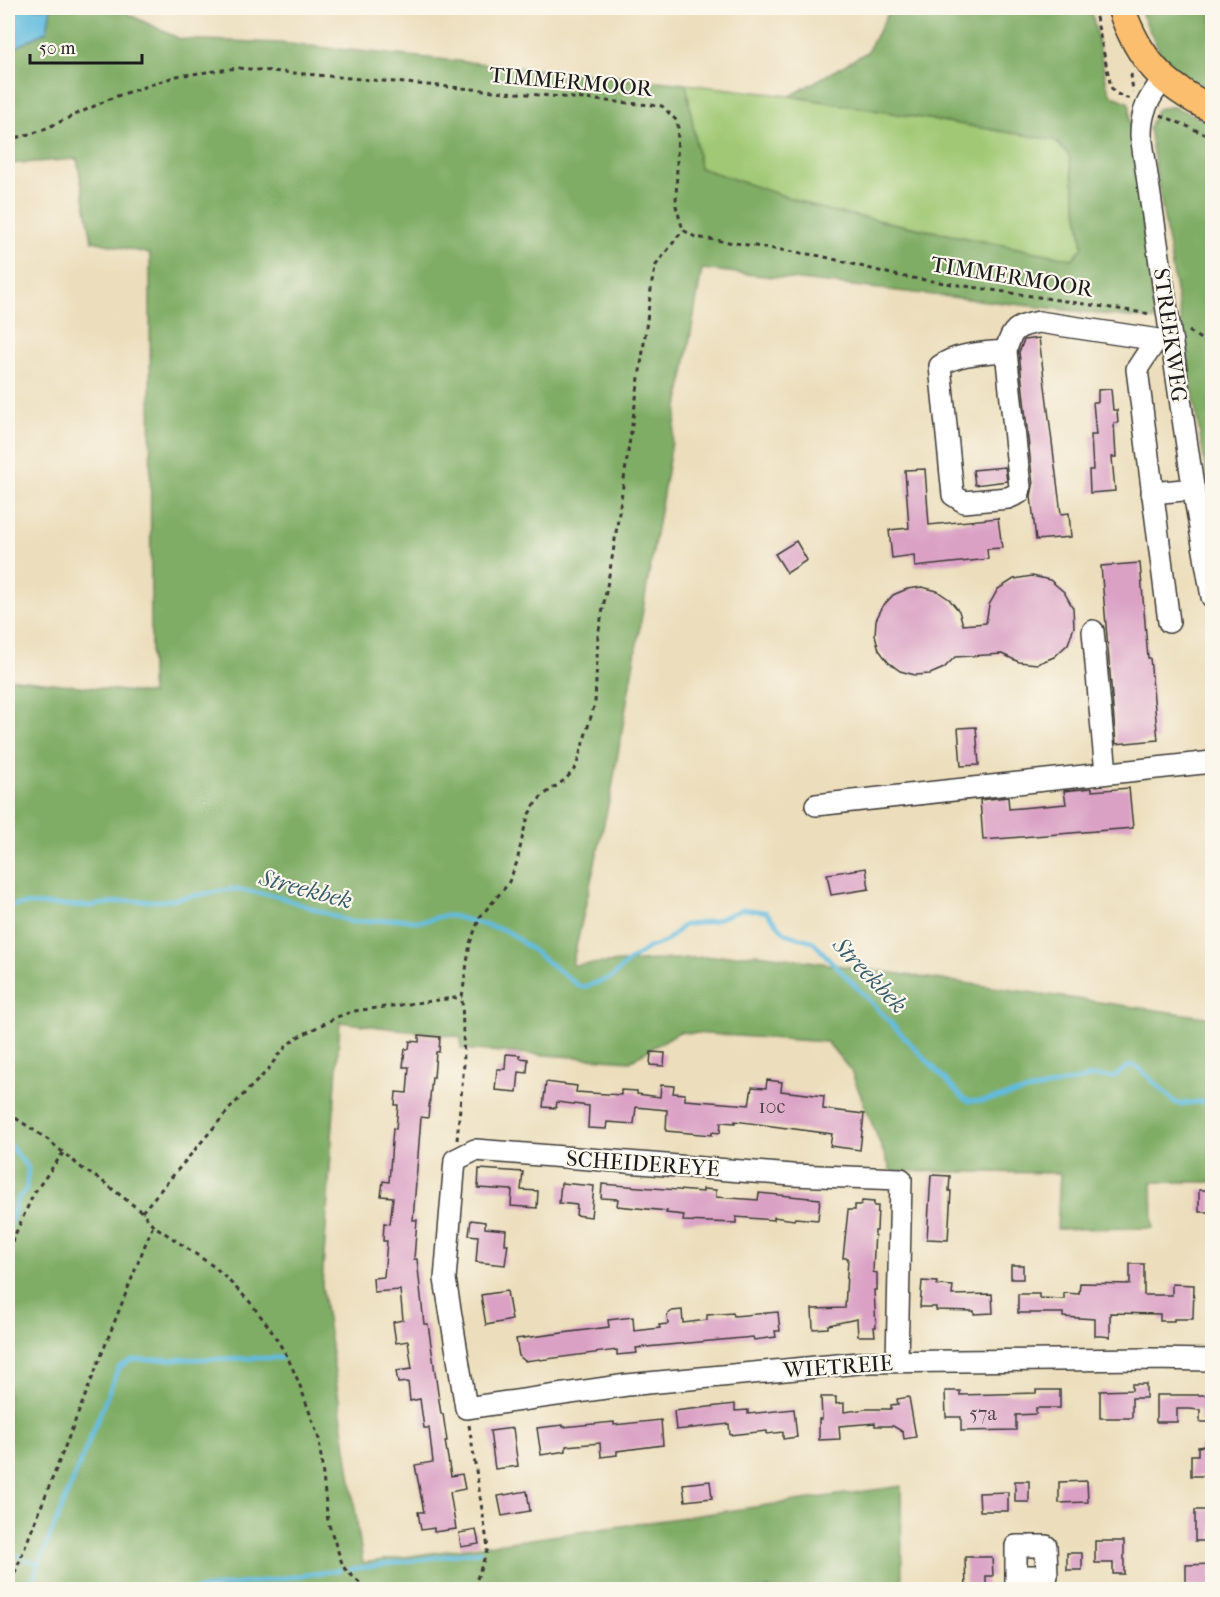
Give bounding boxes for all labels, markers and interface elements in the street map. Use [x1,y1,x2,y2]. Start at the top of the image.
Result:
scale bar [30,27,142,65]
text: 50 m [39,38,76,59]
street label: TIMMERMOOR [488,62,655,102]
street label: TIMMERMOOR [929,251,1096,303]
street label: STREEKWEG [1148,266,1192,404]
water label: Streekbek [255,863,356,915]
water label: Streekbek [826,930,913,1019]
house number: 10c [759,1095,786,1118]
street label: SCHEIDEREYE [565,1146,720,1182]
street label: WIETREIE [781,1350,894,1384]
house number: 57a [969,1402,998,1425]

